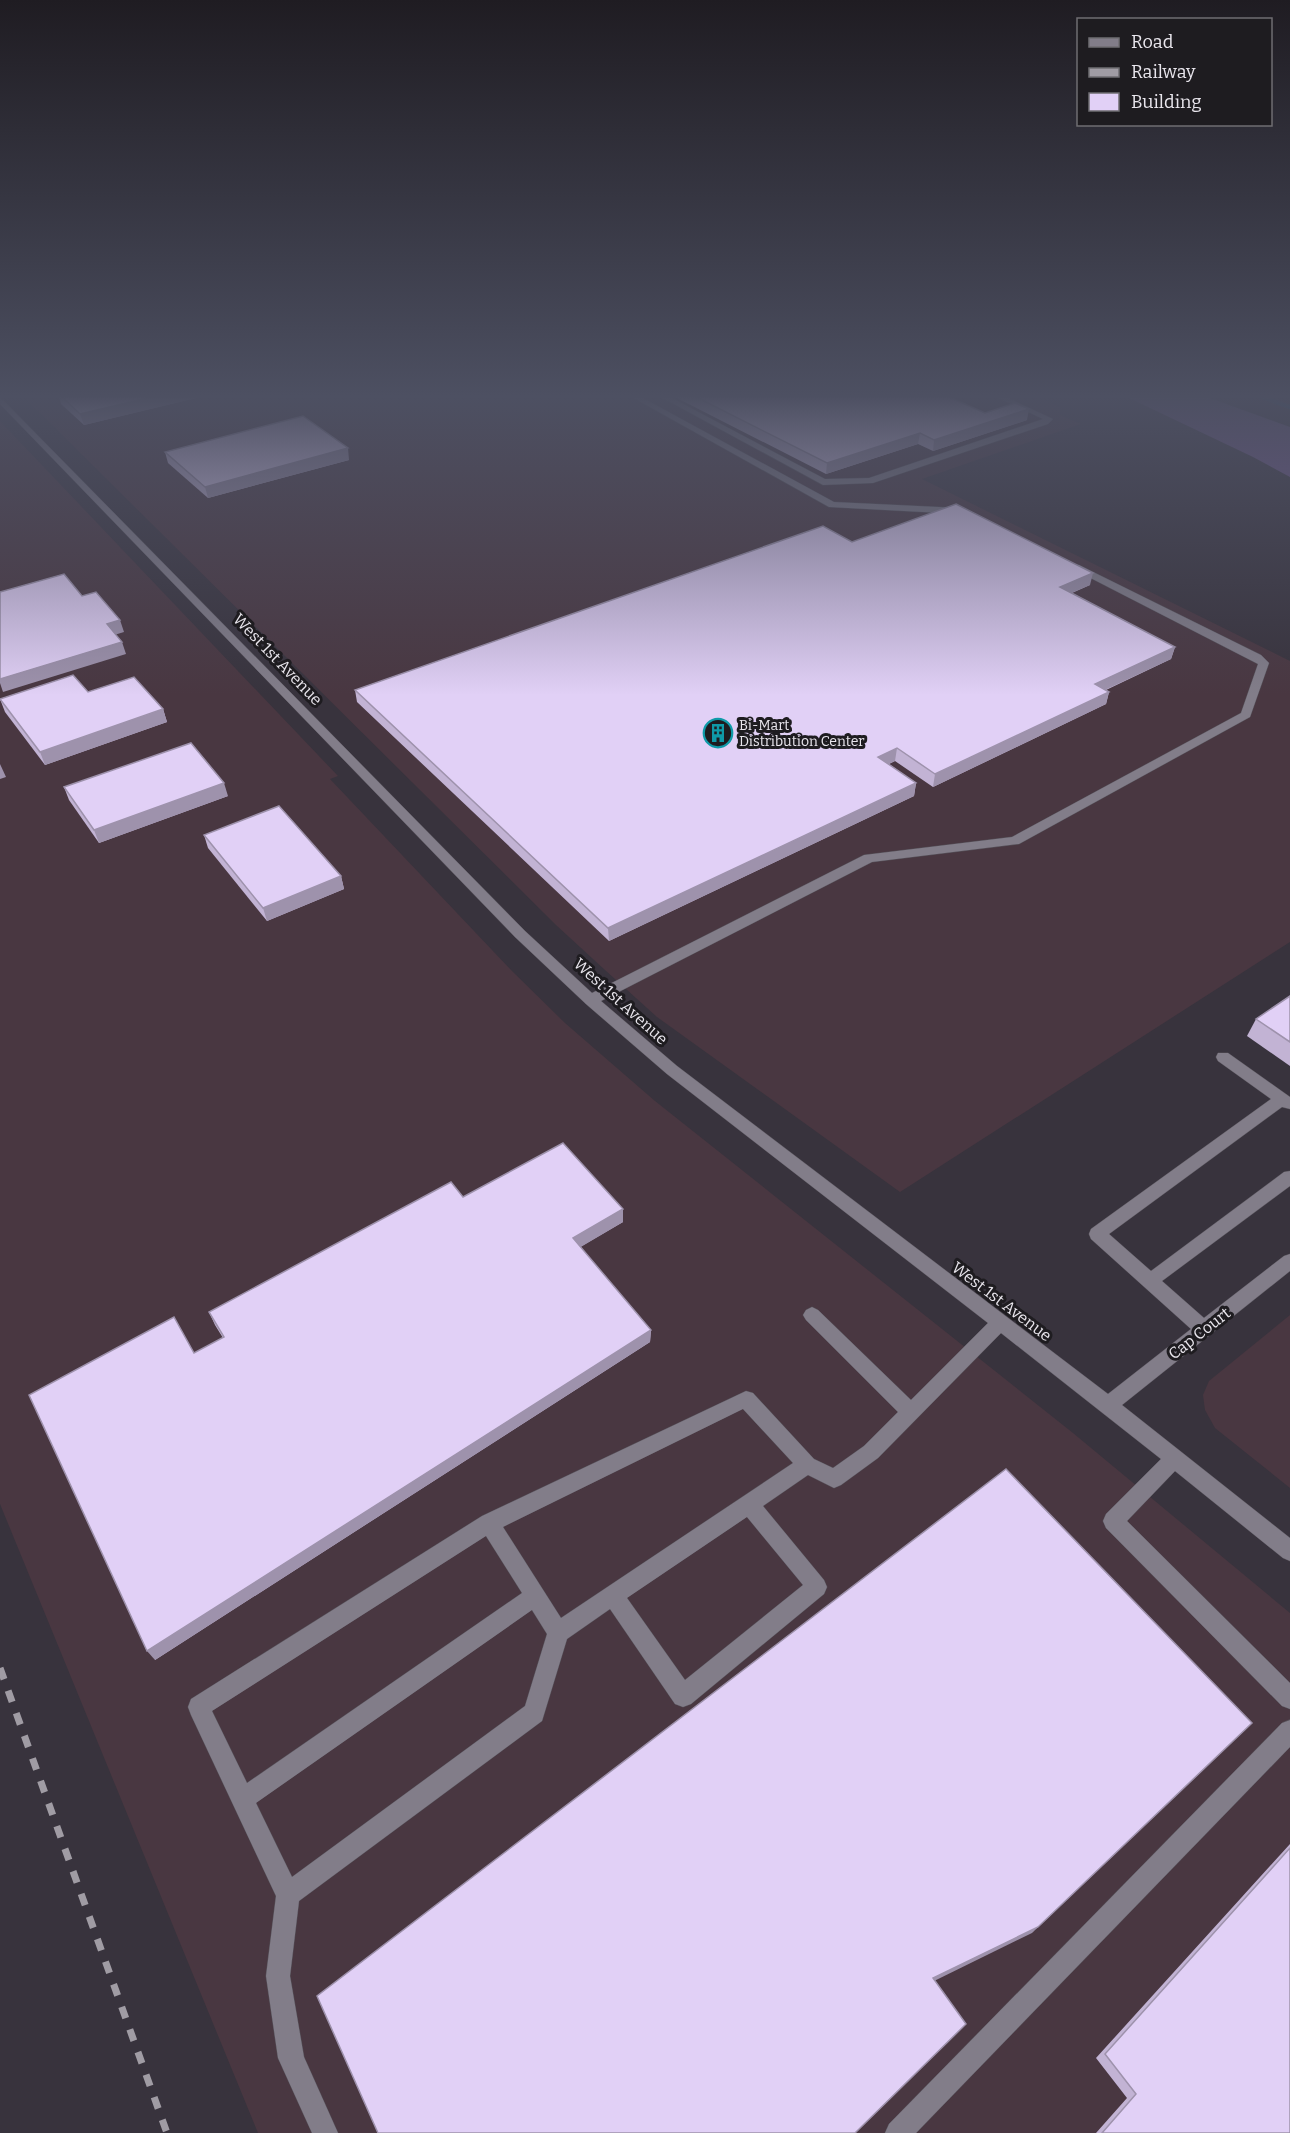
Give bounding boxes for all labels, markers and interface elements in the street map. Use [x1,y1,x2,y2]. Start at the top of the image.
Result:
legend [1077,18,1272,126]
text: Road [1131,31,1174,53]
text: Railway [1131,61,1196,83]
text: Building [1131,91,1202,113]
street label: West 1st Avenue [229,610,326,709]
building icon: Bi-Mart Distribution Center [702,717,734,749]
place label: Bi-Mart Distribution Center [739,717,865,750]
street label: West 1st Avenue [570,954,672,1049]
street label: West 1st Avenue [948,1258,1055,1345]
street label: Cap Court [1165,1303,1234,1363]

